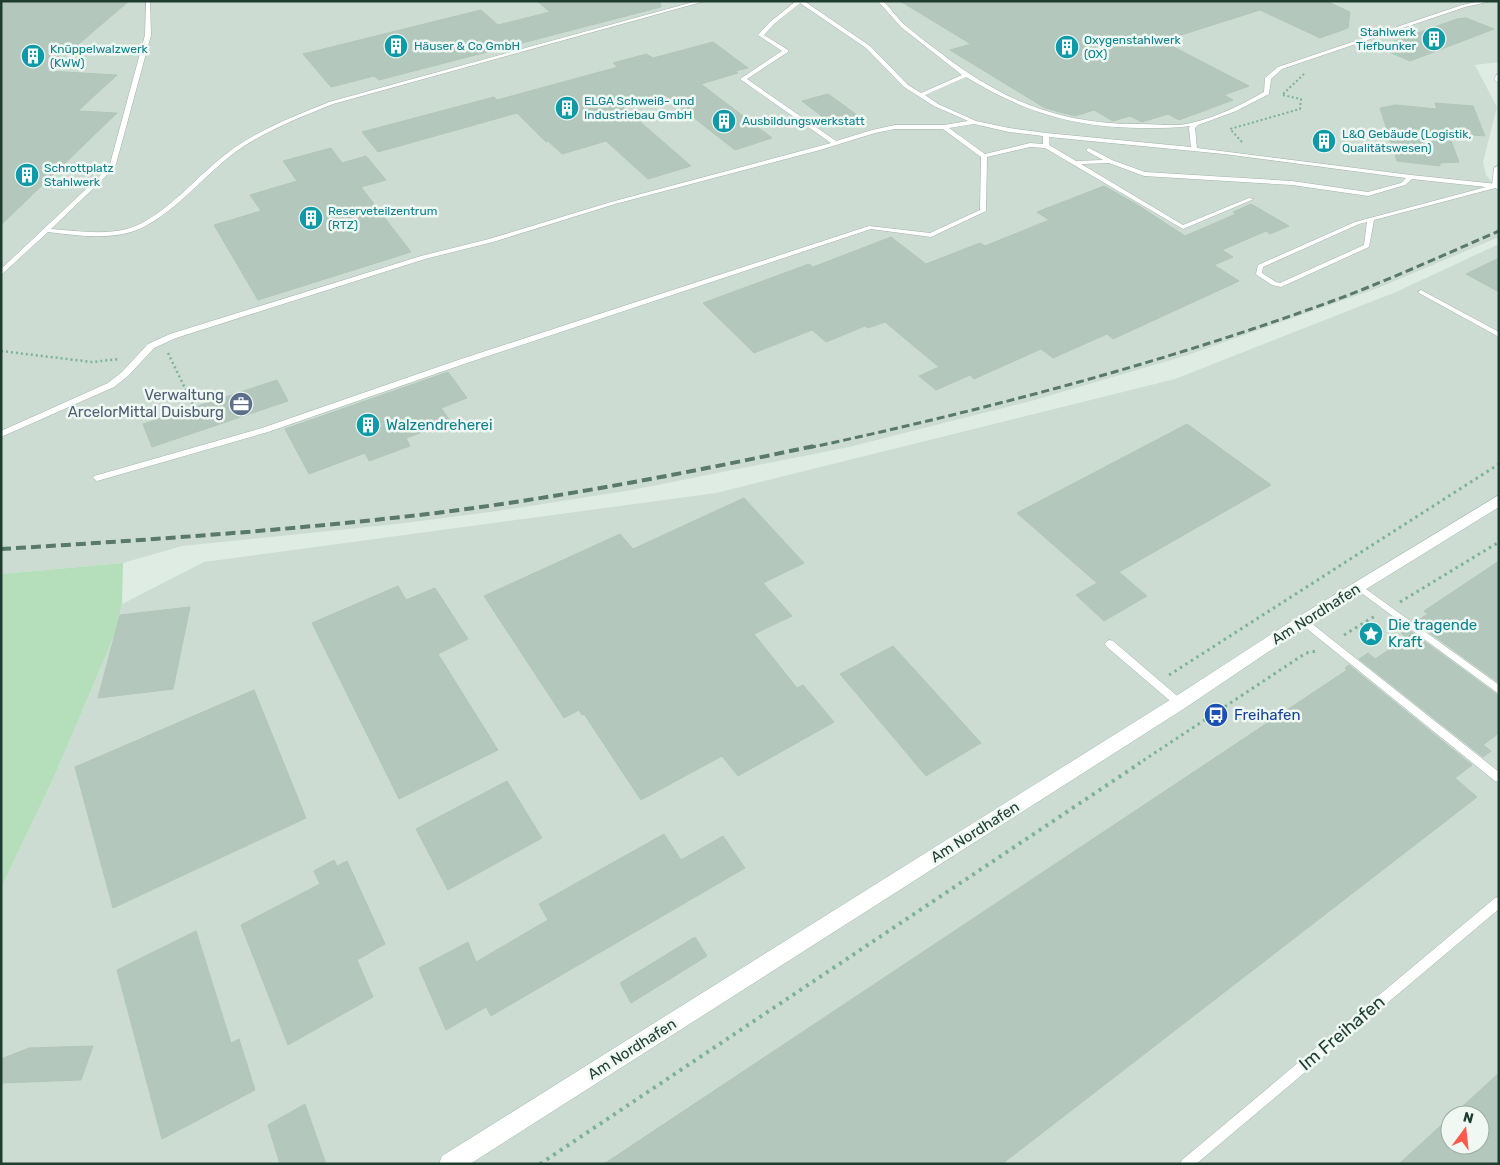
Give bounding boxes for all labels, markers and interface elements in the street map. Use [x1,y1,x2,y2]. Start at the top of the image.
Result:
place label: Stahlwerk Tiefbunker [1356,25,1417,53]
building icon: Stahlwerk Tiefbunker [1421,26,1447,52]
building icon: Häuser & Co GmbH [383,33,409,59]
place label: Oxygenstahlwerk (OX) [1084,33,1182,61]
building icon: Oxygenstahlwerk (OX) [1054,34,1080,60]
place label: Häuser & Co GmbH [414,39,520,53]
place label: Knüppelwalzwerk (KWW) [50,42,148,70]
building icon: Knüppelwalzwerk (KWW) [20,43,46,69]
place label: ELGA Schweiß- und Industriebau GmbH [584,94,694,122]
building icon: ELGA Schweiß- und Industriebau GmbH [554,95,580,121]
building icon: Ausbildungswerkstatt [711,108,737,134]
place label: Ausbildungswerkstatt [742,114,865,128]
place label: L&Q Gebäude (Logistik, Qualitätswesen) [1342,127,1471,155]
building icon: L&Q Gebäude (Logistik, Qualitätswesen) [1311,128,1337,154]
place label: Schrottplatz Stahlwerk [44,161,114,189]
building icon: Schrottplatz Stahlwerk [14,162,40,188]
place label: Reserveteilzentrum (RTZ) [328,204,437,232]
building icon: Reserveteilzentrum (RTZ) [298,205,324,231]
place label: Verwaltung ArcelorMittal Duisburg [68,386,224,421]
office icon: Verwaltung ArcelorMittal Duisburg [228,391,254,417]
building icon: Walzendreherei [355,412,381,438]
place label: Walzendreherei [386,416,493,434]
street label: Am Nordhafen [1268,580,1364,648]
place label: Die tragende Kraft [1388,616,1477,651]
place icon: Die tragende Kraft [1358,621,1384,647]
bus stop icon: Freihafen [1203,702,1229,728]
place label: Freihafen [1234,706,1301,724]
street label: Am Nordhafen [927,798,1023,866]
street label: Im Freihafen [1295,991,1389,1075]
street label: Am Nordhafen [584,1015,680,1083]
north arrow [1440,1105,1490,1155]
text: N [1461,1108,1475,1127]

